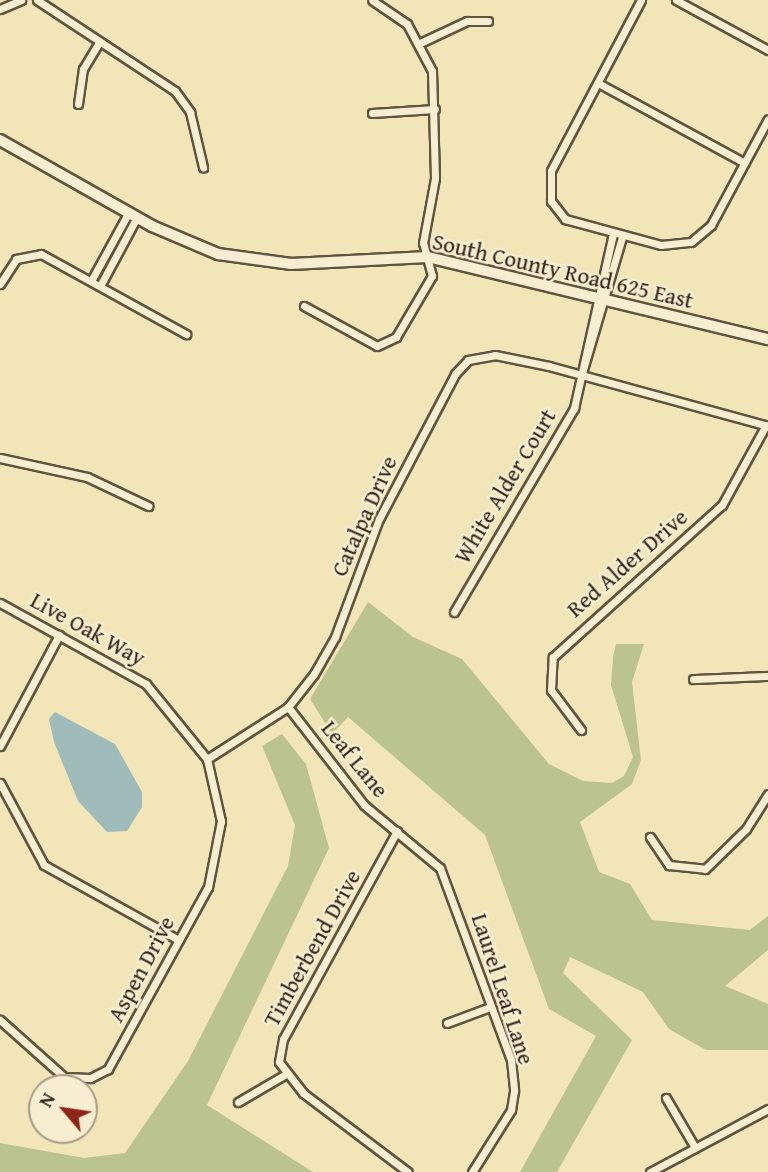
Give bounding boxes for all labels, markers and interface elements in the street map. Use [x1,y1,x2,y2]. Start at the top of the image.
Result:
street label: South County Road 625 East [430,228,696,314]
street label: White Alder Court [448,404,562,568]
street label: Catalpa Drive [325,452,403,580]
street label: Red Alder Drive [561,503,693,623]
street label: Live Oak Way [26,586,150,672]
street label: Leaf Lane [316,715,394,803]
street label: Timberbend Drive [258,865,366,1031]
street label: Laurel Leaf Lane [466,910,540,1068]
street label: Aspen Drive [102,911,180,1027]
north arrow [28,1074,98,1144]
text: N [31,1087,62,1112]

